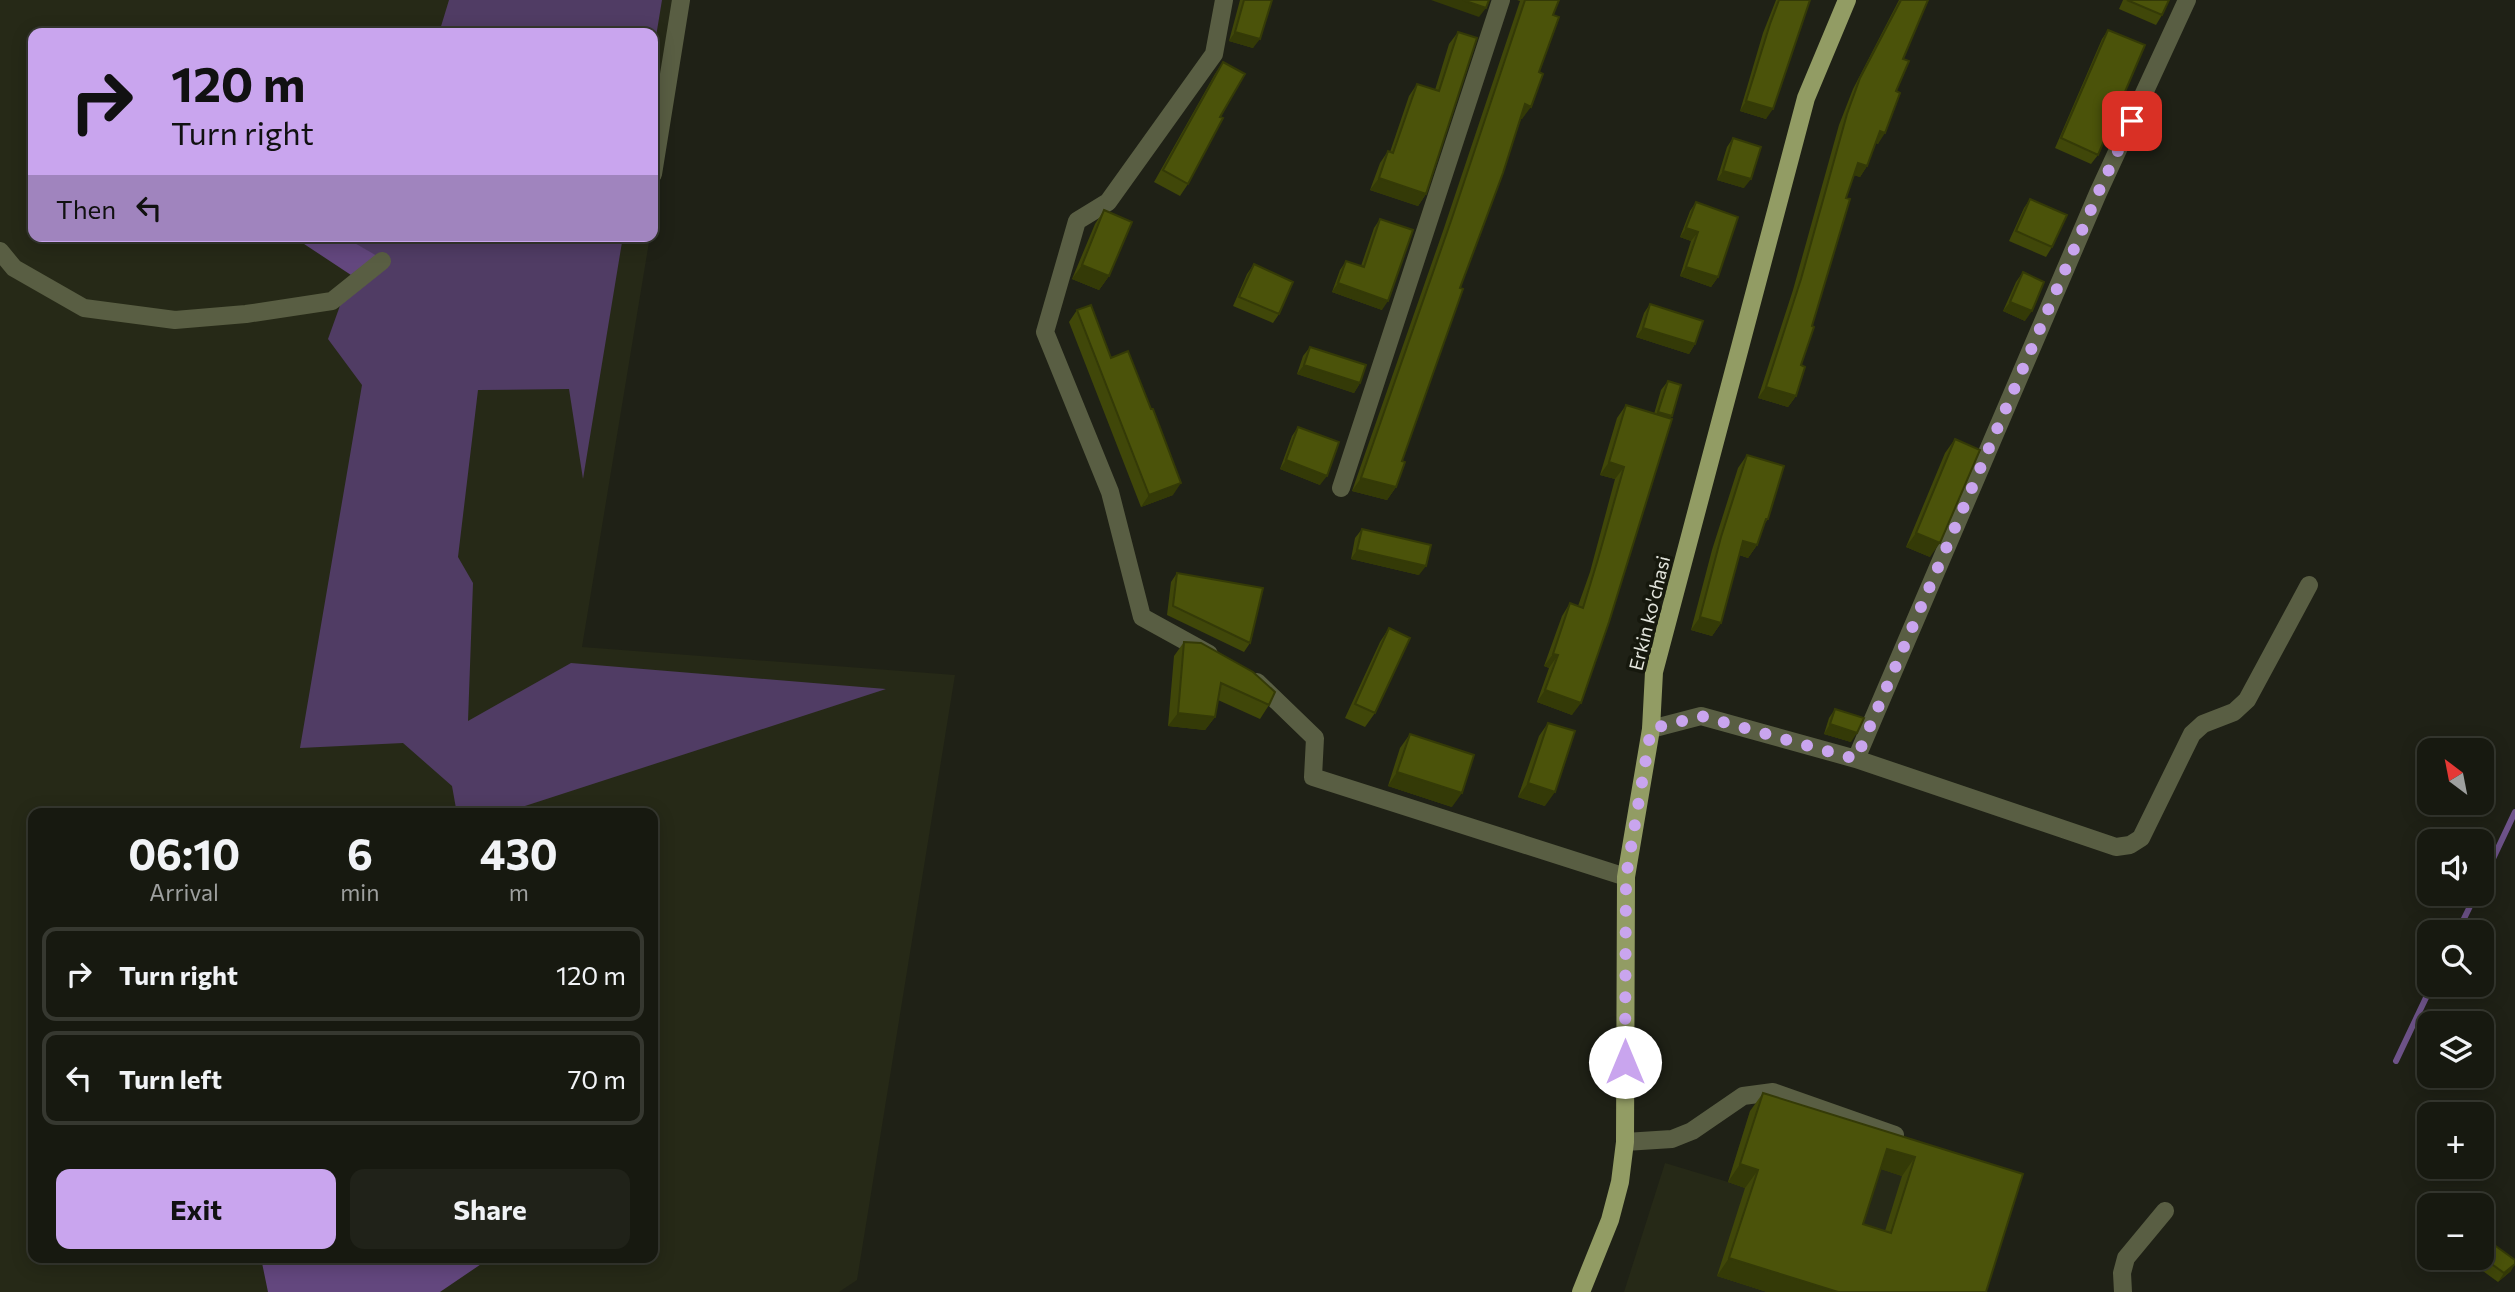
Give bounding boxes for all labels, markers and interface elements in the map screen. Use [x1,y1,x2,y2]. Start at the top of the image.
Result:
text: 120 m [171,52,305,112]
icon: right [56,56,147,147]
pin [2102,91,2162,151]
icon: arrive [2113,102,2151,140]
text: Turn right [171,112,314,152]
icon: left [130,189,168,227]
text: Then [56,193,116,224]
street label: Erkin ko'chasi [1624,553,1674,673]
north arrow [2417,738,2494,816]
map controls [2417,738,2494,1270]
text: 06:10 [128,827,240,879]
text: 6 [347,827,373,879]
text: 430 [480,827,558,879]
button: sound [2417,829,2494,906]
text: Arrival [149,878,219,906]
text: min [340,878,379,906]
text: m [509,878,529,906]
button: search [2417,920,2494,997]
icon: right [60,955,98,993]
text: Turn right [119,959,238,990]
text: 120 m [556,959,626,990]
button: layers [2417,1011,2494,1088]
position arrow [1588,1025,1662,1099]
icon: left [60,1059,98,1097]
text: Turn left [119,1063,222,1094]
text: 70 m [568,1063,626,1094]
button: + [2417,1102,2494,1179]
button: Exit [56,1169,336,1249]
button: Share [350,1169,630,1249]
button: − [2417,1193,2494,1270]

